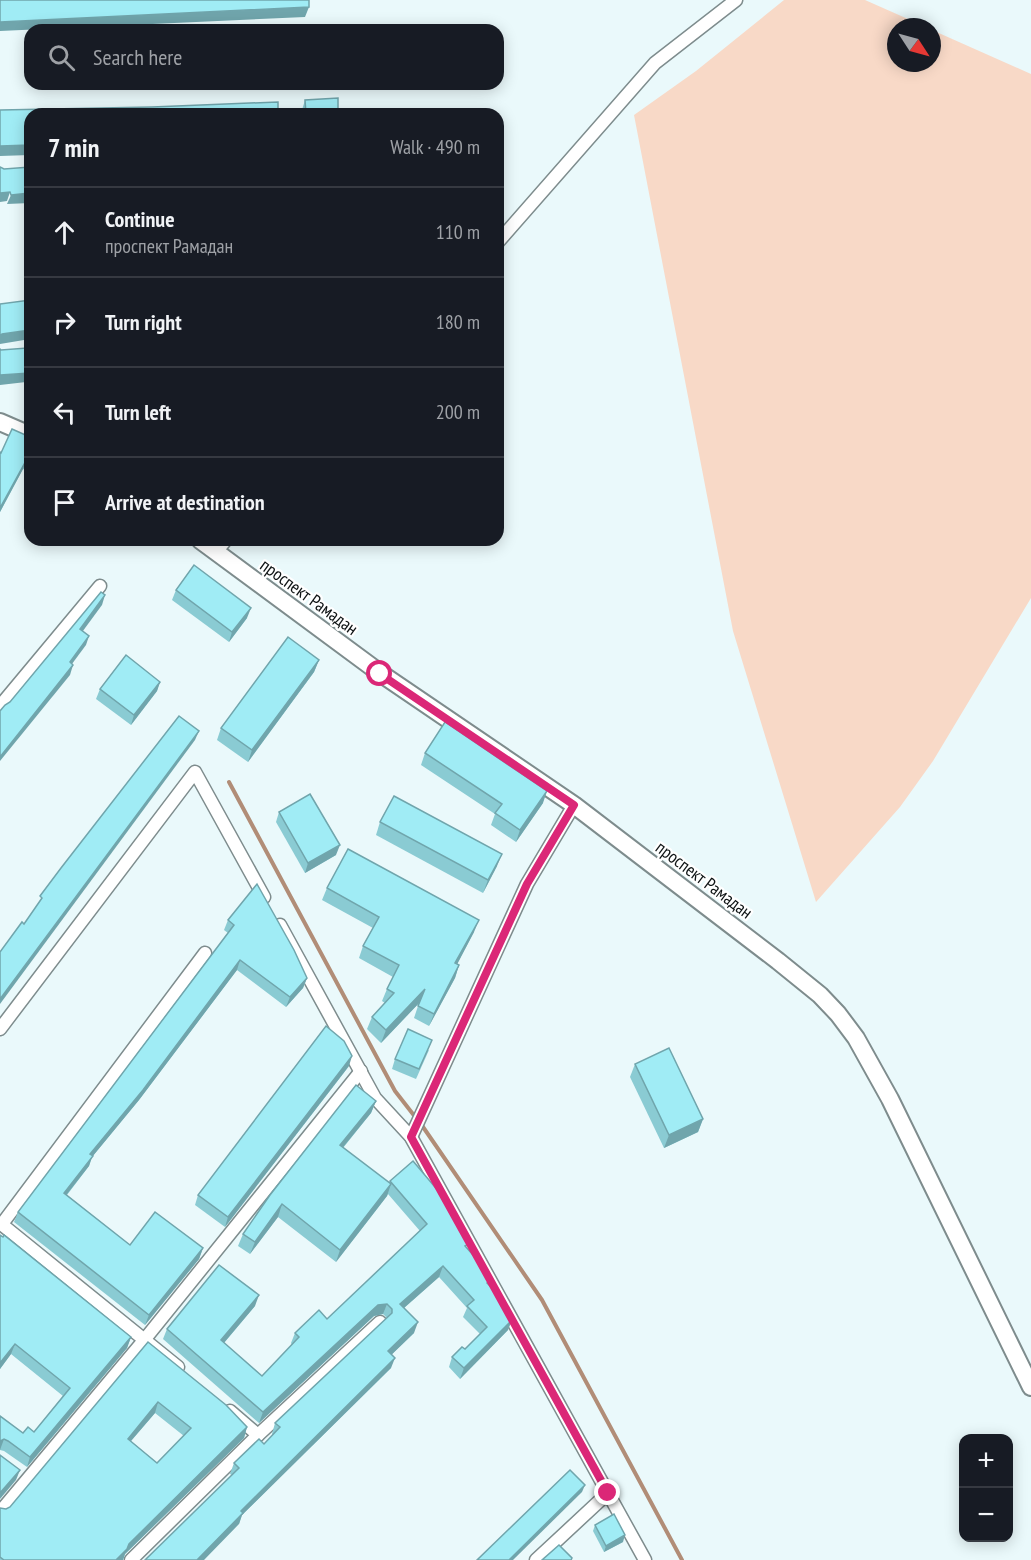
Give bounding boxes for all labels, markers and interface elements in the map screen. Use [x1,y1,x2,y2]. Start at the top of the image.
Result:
north arrow [887,18,941,72]
search box [24,24,504,90]
icon: search [45,41,78,74]
text: Search here [93,43,182,71]
text: 7 min [48,131,99,164]
text: Walk · 490 m [390,134,480,160]
text: Continue [105,205,175,233]
icon: ahead [48,216,81,249]
text: 110 m [436,219,480,245]
text: проспект Рамадан [105,233,233,259]
icon: right [48,306,81,339]
text: Turn right [105,308,182,336]
text: 180 m [436,309,480,335]
icon: left [48,396,81,429]
text: Turn left [105,398,171,426]
text: 200 m [436,399,480,425]
icon: arrive [48,486,81,519]
text: Arrive at destination [105,488,265,516]
street label: проспект Рамадан [256,553,363,640]
route start [366,660,392,686]
street label: проспект Рамадан [651,836,757,924]
map controls [959,1434,1013,1542]
button: + [959,1434,1013,1488]
route end [594,1479,620,1505]
button: − [959,1488,1013,1542]

